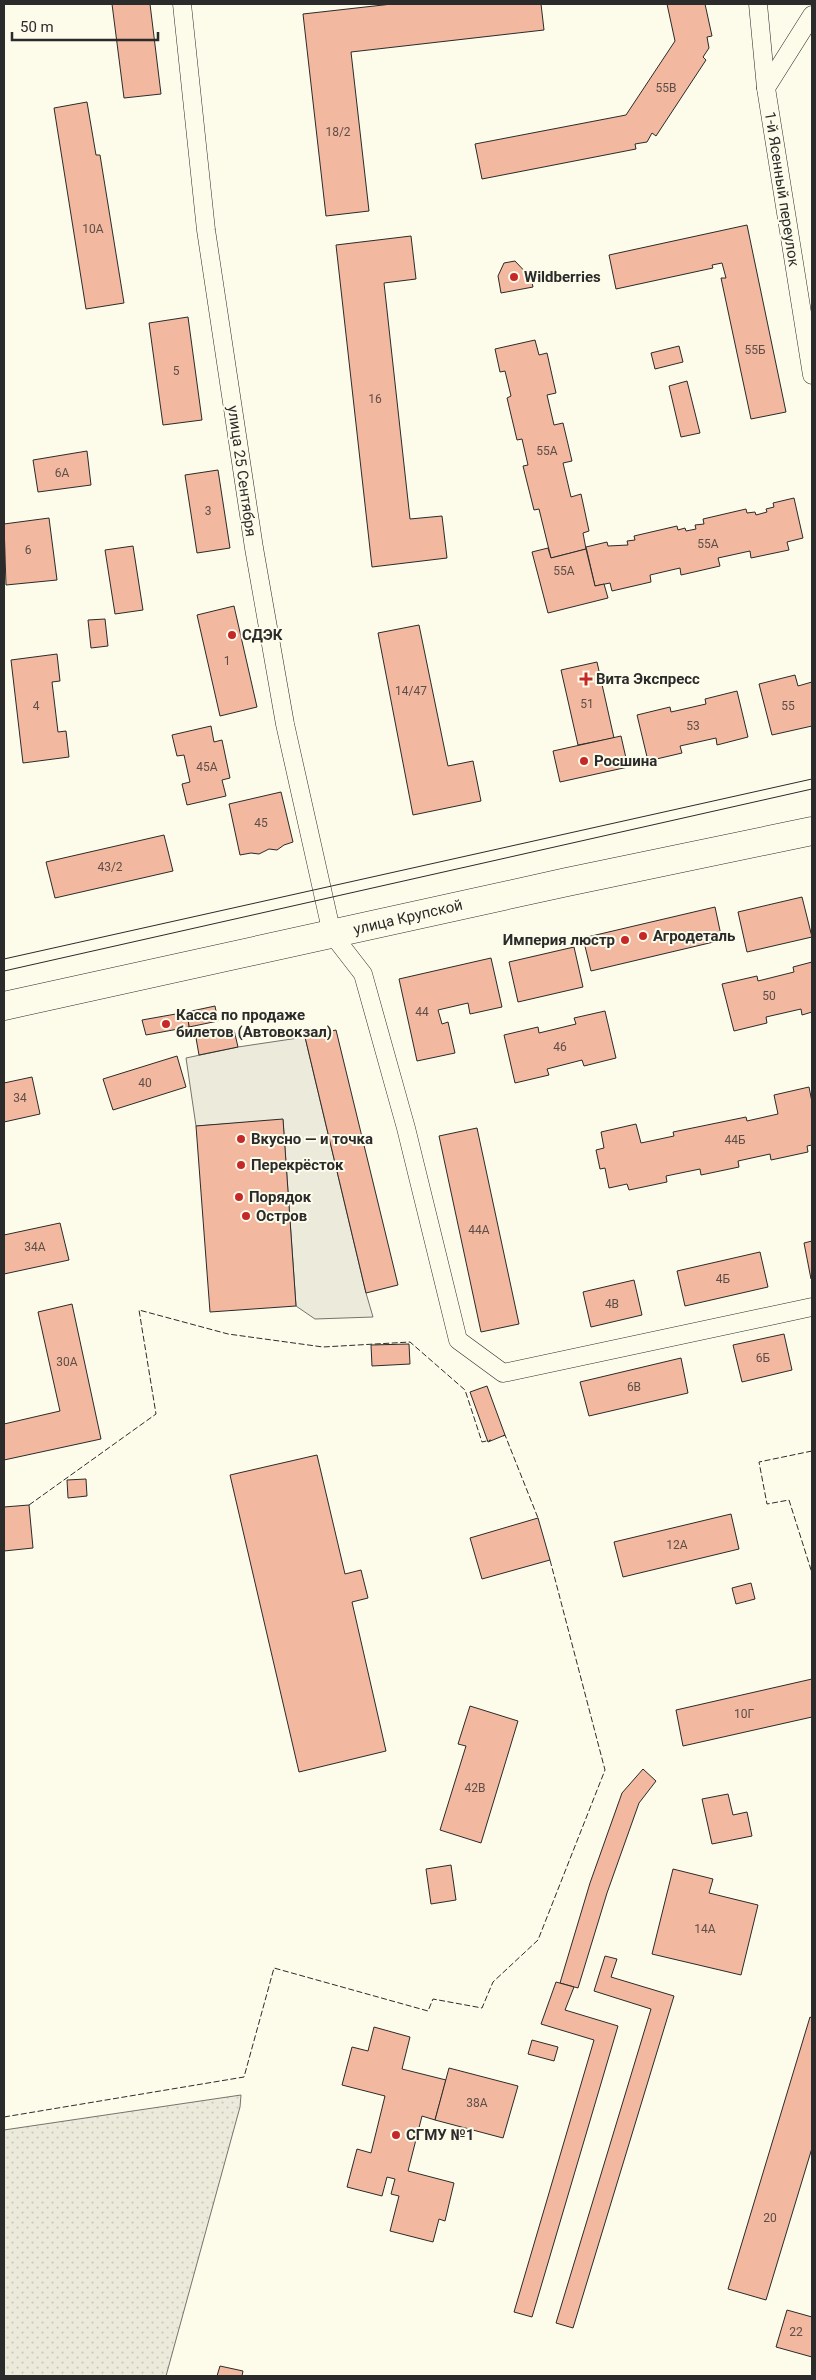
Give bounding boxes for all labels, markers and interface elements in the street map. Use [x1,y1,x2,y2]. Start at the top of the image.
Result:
scale bar [12,10,159,42]
text: 50 m [20,18,54,36]
house number: 55В [656,81,676,95]
street label: 1-й Ясенный переулок [761,110,803,268]
house number: 18/2 [325,125,351,139]
house number: 10А [82,222,104,236]
place label: Wildberries [524,268,601,286]
marker: Wildberries [508,271,520,283]
house number: 55Б [744,343,766,357]
house number: 5 [173,364,180,378]
house number: 16 [368,392,382,406]
street label: улица 25 Сентября [224,404,260,538]
house number: 55А [536,444,558,458]
house number: 6А [55,466,69,480]
house number: 3 [205,504,211,518]
house number: 55А [697,537,719,551]
house number: 6 [25,543,32,557]
house number: 55А [553,564,575,578]
place label: СДЭК [242,626,283,644]
marker: СДЭК [226,629,238,641]
house number: 1 [224,654,230,668]
place label: Вита Экспресс [596,670,700,688]
marker: Вита Экспресс [580,673,592,685]
house number: 14/47 [395,684,427,698]
house number: 51 [580,697,594,711]
house number: 4 [33,699,40,713]
house number: 55 [781,699,795,713]
house number: 53 [686,719,700,733]
place label: Росшина [594,752,657,770]
marker: Росшина [578,755,590,767]
house number: 45А [196,760,218,774]
house number: 45 [254,816,268,830]
house number: 43/2 [97,860,123,874]
street label: улица Крупской [352,896,464,938]
place label: Агродеталь [653,927,735,945]
marker: Агродеталь [637,930,649,942]
place label: Империя люстр [503,931,615,949]
marker: Империя люстр [619,934,631,946]
house number: 50 [762,989,776,1003]
house number: 44 [415,1005,429,1019]
place label: Касса по продаже билетов (Автовокзал) [176,1006,332,1041]
marker: Касса по продаже билетов (Автовокзал) [160,1018,172,1030]
house number: 46 [553,1040,567,1054]
house number: 40 [138,1076,152,1090]
house number: 34 [13,1091,27,1105]
place label: Вкусно — и точка [251,1130,373,1148]
marker: Вкусно — и точка [235,1133,247,1145]
house number: 44Б [724,1133,746,1147]
place label: Перекрёсток [251,1156,344,1174]
marker: Перекрёсток [235,1159,247,1171]
place label: Порядок [249,1188,312,1206]
marker: Порядок [233,1191,245,1203]
place label: Остров [256,1207,307,1225]
marker: Остров [240,1210,252,1222]
house number: 44А [468,1223,490,1237]
house number: 34А [24,1240,46,1254]
house number: 4Б [716,1272,731,1286]
house number: 4В [605,1297,619,1311]
house number: 6Б [756,1351,771,1365]
house number: 30А [56,1355,78,1369]
house number: 6В [627,1380,641,1394]
house number: 12А [666,1538,688,1552]
house number: 10Г [734,1707,754,1721]
house number: 42В [465,1781,485,1795]
house number: 14А [694,1922,716,1936]
house number: 38А [466,2096,488,2110]
place label: СГМУ №1 [406,2126,474,2144]
marker: СГМУ №1 [390,2129,402,2141]
house number: 20 [763,2211,777,2225]
house number: 22 [789,2325,803,2339]

